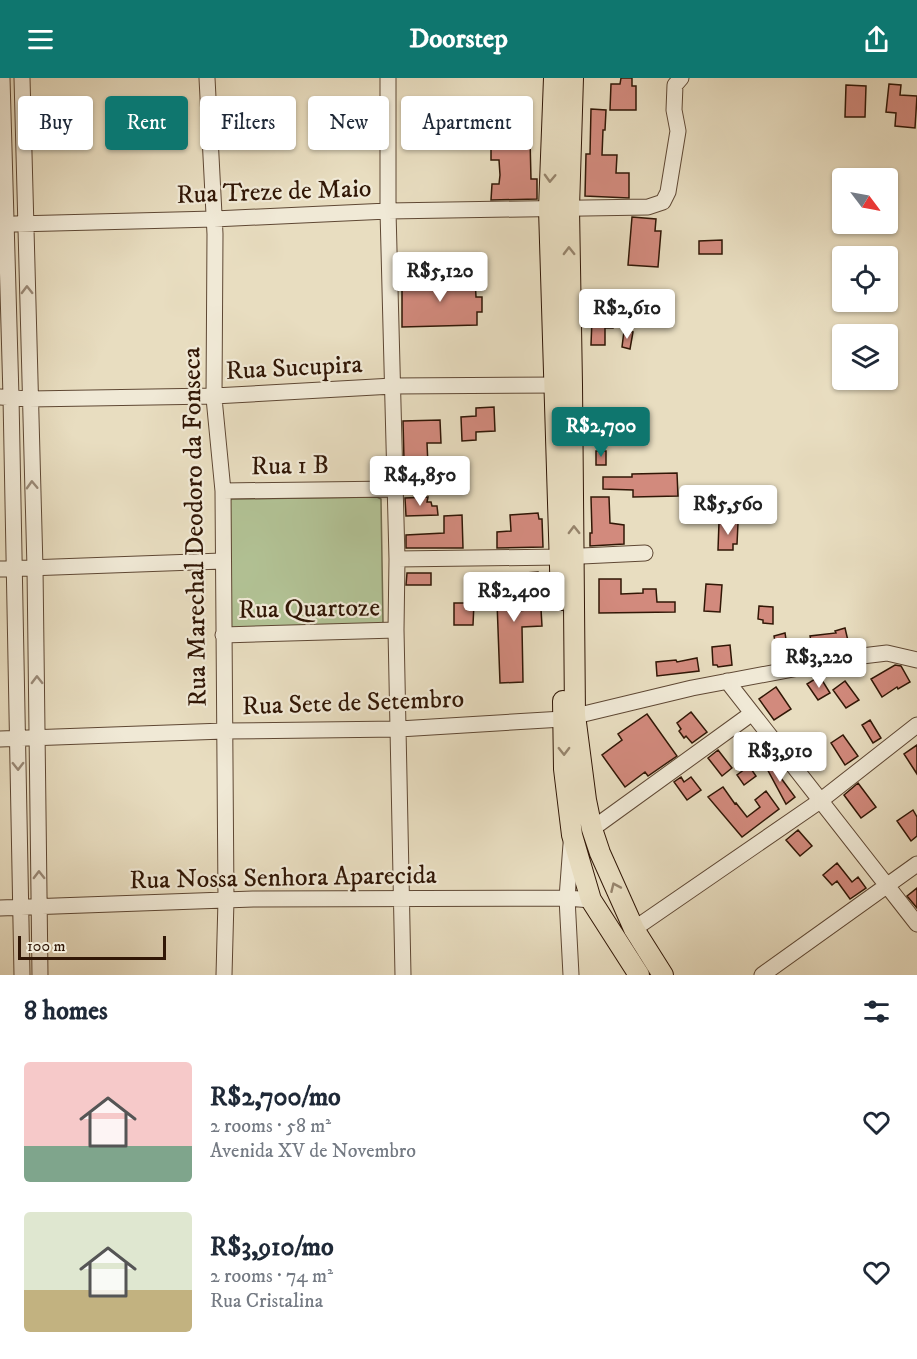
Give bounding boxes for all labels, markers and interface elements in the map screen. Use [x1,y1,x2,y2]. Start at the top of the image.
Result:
text: Doorstep [409,22,508,56]
icon: menu [24,23,57,56]
icon: share [860,23,893,56]
chip: Buy [18,96,93,150]
chip: Rent [105,96,188,150]
chip: Filters [200,96,296,150]
chip: New [308,96,389,150]
chip: Apartment [401,96,533,150]
north arrow [832,168,898,234]
map controls [832,168,898,390]
street label: Rua Treze de Maio [176,172,372,212]
one-way arrow [544,174,557,183]
one-way arrow [563,246,576,255]
button: locate [832,246,898,312]
pin: R$5,120 [385,252,495,303]
text: R$5,120 [407,259,473,284]
one-way arrow [21,285,33,294]
pin: R$2,610 [572,289,682,340]
text: R$2,610 [593,296,661,321]
button: layers [832,324,898,390]
street label: Rua Marechal Deodoro da Fonseca [175,347,215,707]
street label: Rua Sucupira [225,348,363,388]
pin: R$2,700 [546,407,656,458]
text: R$2,700 [566,414,636,439]
street label: Rua 1 B [251,449,329,483]
pin: R$4,850 [365,456,475,507]
text: R$4,850 [384,463,456,488]
one-way arrow [26,480,38,489]
pin: R$5,560 [673,485,783,536]
text: R$5,560 [693,492,763,517]
one-way arrow [568,525,580,534]
pin: R$2,400 [459,572,569,623]
text: R$2,400 [477,579,551,604]
street label: Rua Quartoze [238,591,380,627]
pin: R$3,220 [764,638,874,689]
text: R$3,220 [785,645,853,670]
one-way arrow [30,675,43,684]
street label: Rua Sete de Setembro [241,683,465,723]
pin: R$3,910 [725,732,835,783]
text: R$3,910 [748,739,813,764]
one-way arrow [557,747,570,756]
one-way arrow [12,762,24,771]
street label: Rua Nossa Senhora Aparecida [129,859,437,897]
one-way arrow [33,870,45,879]
one-way arrow [611,882,623,893]
scale bar [18,933,166,960]
text: 100 m [27,936,66,956]
text: 8 homes [24,995,108,1028]
icon: filters [860,995,893,1028]
text: R$2,700/mo [210,1081,341,1114]
icon: home [72,1086,144,1158]
icon: heart [860,1106,893,1139]
text: 2 rooms · 58 m² [210,1114,331,1139]
text: Avenida XV de Novembro [210,1139,416,1164]
text: R$3,910/mo [210,1231,334,1264]
icon: home [72,1236,144,1308]
icon: heart [860,1256,893,1289]
text: 2 rooms · 74 m² [210,1264,333,1289]
text: Rua Cristalina [210,1289,323,1314]

